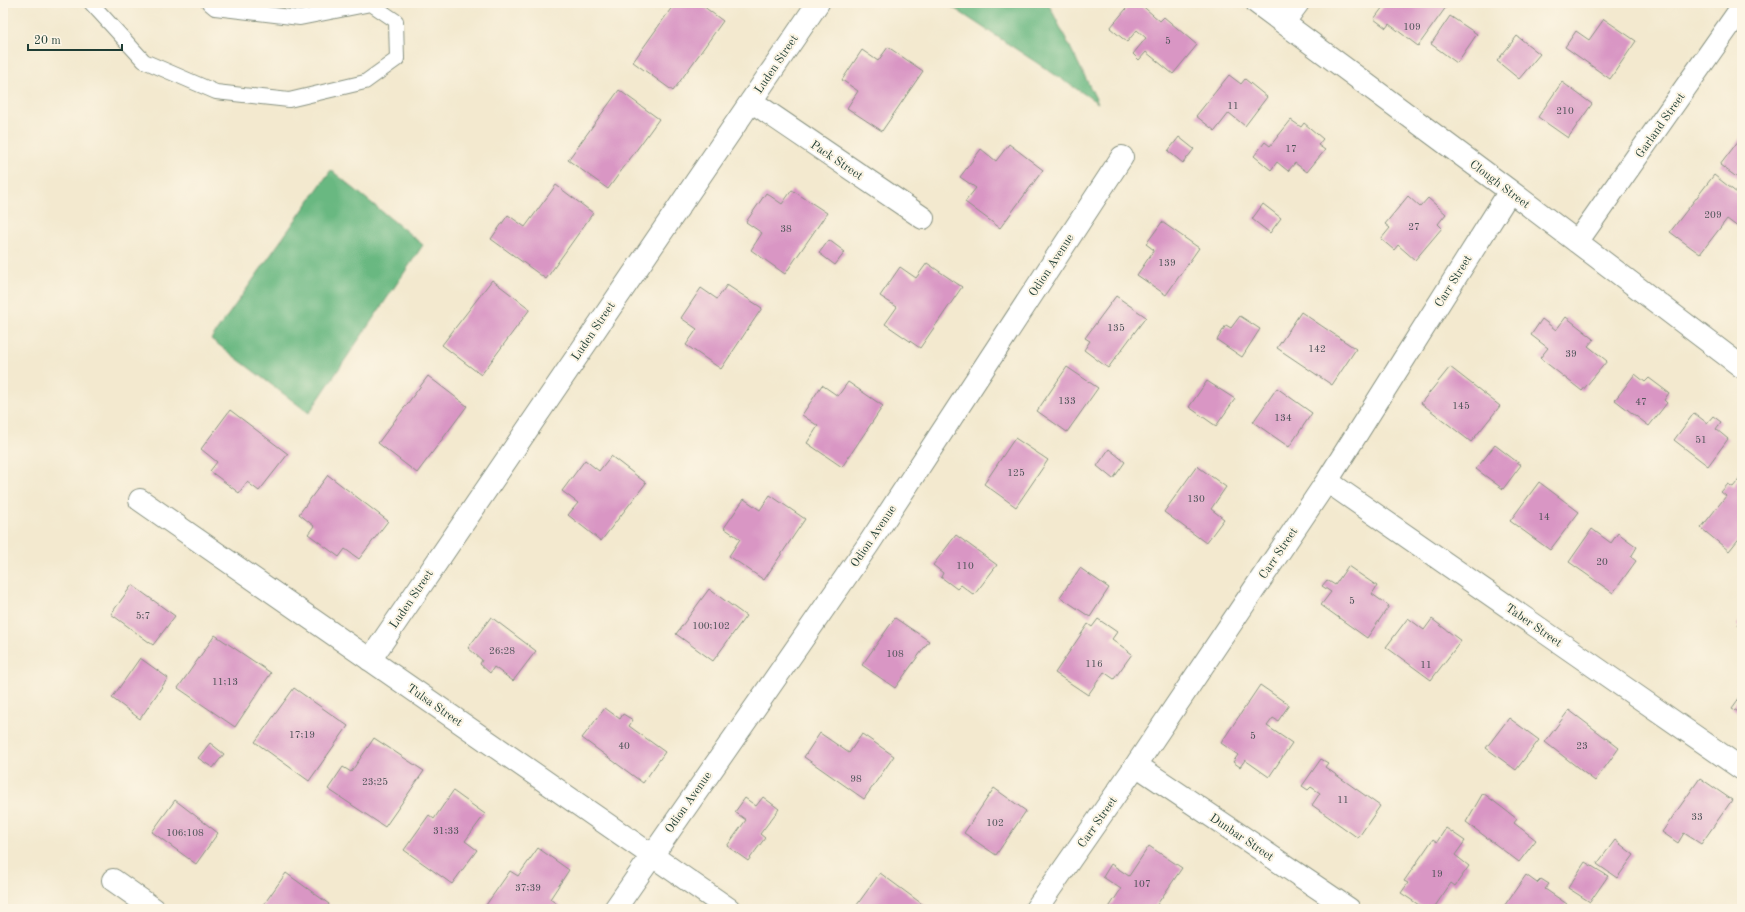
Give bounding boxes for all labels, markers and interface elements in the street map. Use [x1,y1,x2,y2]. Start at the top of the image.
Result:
house number: 109 [1403,22,1421,32]
scale bar [28,26,122,52]
street label: Luden Street [753,33,801,96]
text: 20 m [34,35,61,47]
house number: 5 [1165,36,1171,46]
street label: Garland Street [1634,91,1688,160]
house number: 11 [1227,101,1239,111]
house number: 210 [1556,106,1574,116]
street label: Pack Street [808,139,865,183]
house number: 17 [1285,144,1297,154]
street label: Clough Street [1467,158,1532,211]
house number: 209 [1704,210,1722,220]
house number: 27 [1408,222,1420,232]
house number: 38 [780,224,792,234]
street label: Odion Avenue [1027,232,1077,299]
street label: Carr Street [1433,253,1475,310]
house number: 139 [1158,258,1176,268]
street label: Luden Street [570,300,618,363]
house number: 135 [1107,323,1125,333]
house number: 142 [1308,344,1326,354]
house number: 39 [1565,349,1577,359]
house number: 133 [1058,396,1076,406]
house number: 47 [1635,397,1647,407]
house number: 145 [1452,401,1470,411]
house number: 134 [1274,413,1292,423]
house number: 51 [1695,435,1707,445]
house number: 125 [1007,468,1025,478]
house number: 130 [1187,494,1205,504]
street label: Odion Avenue [849,503,899,570]
house number: 14 [1538,512,1550,522]
street label: Carr Street [1257,526,1300,581]
house number: 20 [1596,557,1608,567]
house number: 110 [956,561,974,571]
street label: Luden Street [388,568,436,631]
house number: 5 [1349,596,1355,606]
street label: Taber Street [1503,602,1564,650]
house number: 5;7 [136,611,150,621]
house number: 100;102 [692,621,730,631]
house number: 26;28 [489,646,515,656]
house number: 108 [886,649,904,659]
house number: 116 [1085,659,1103,669]
house number: 11 [1420,660,1432,670]
house number: 11;13 [212,677,238,687]
street label: Tulsa Street [405,682,464,729]
house number: 17;19 [289,730,315,740]
house number: 5 [1250,731,1256,741]
house number: 40 [618,741,630,751]
house number: 23 [1576,741,1588,751]
street label: Odion Avenue [663,769,715,835]
house number: 98 [850,774,862,784]
house number: 23;25 [362,777,388,787]
street label: Carr Street [1076,795,1120,850]
house number: 11 [1337,795,1349,805]
street label: Dunbar Street [1207,812,1276,864]
house number: 33 [1691,812,1703,822]
house number: 102 [986,818,1004,828]
house number: 31;33 [433,826,459,836]
house number: 106;108 [166,828,204,838]
house number: 19 [1431,869,1443,879]
house number: 107 [1133,879,1151,889]
house number: 37;39 [515,883,541,893]

